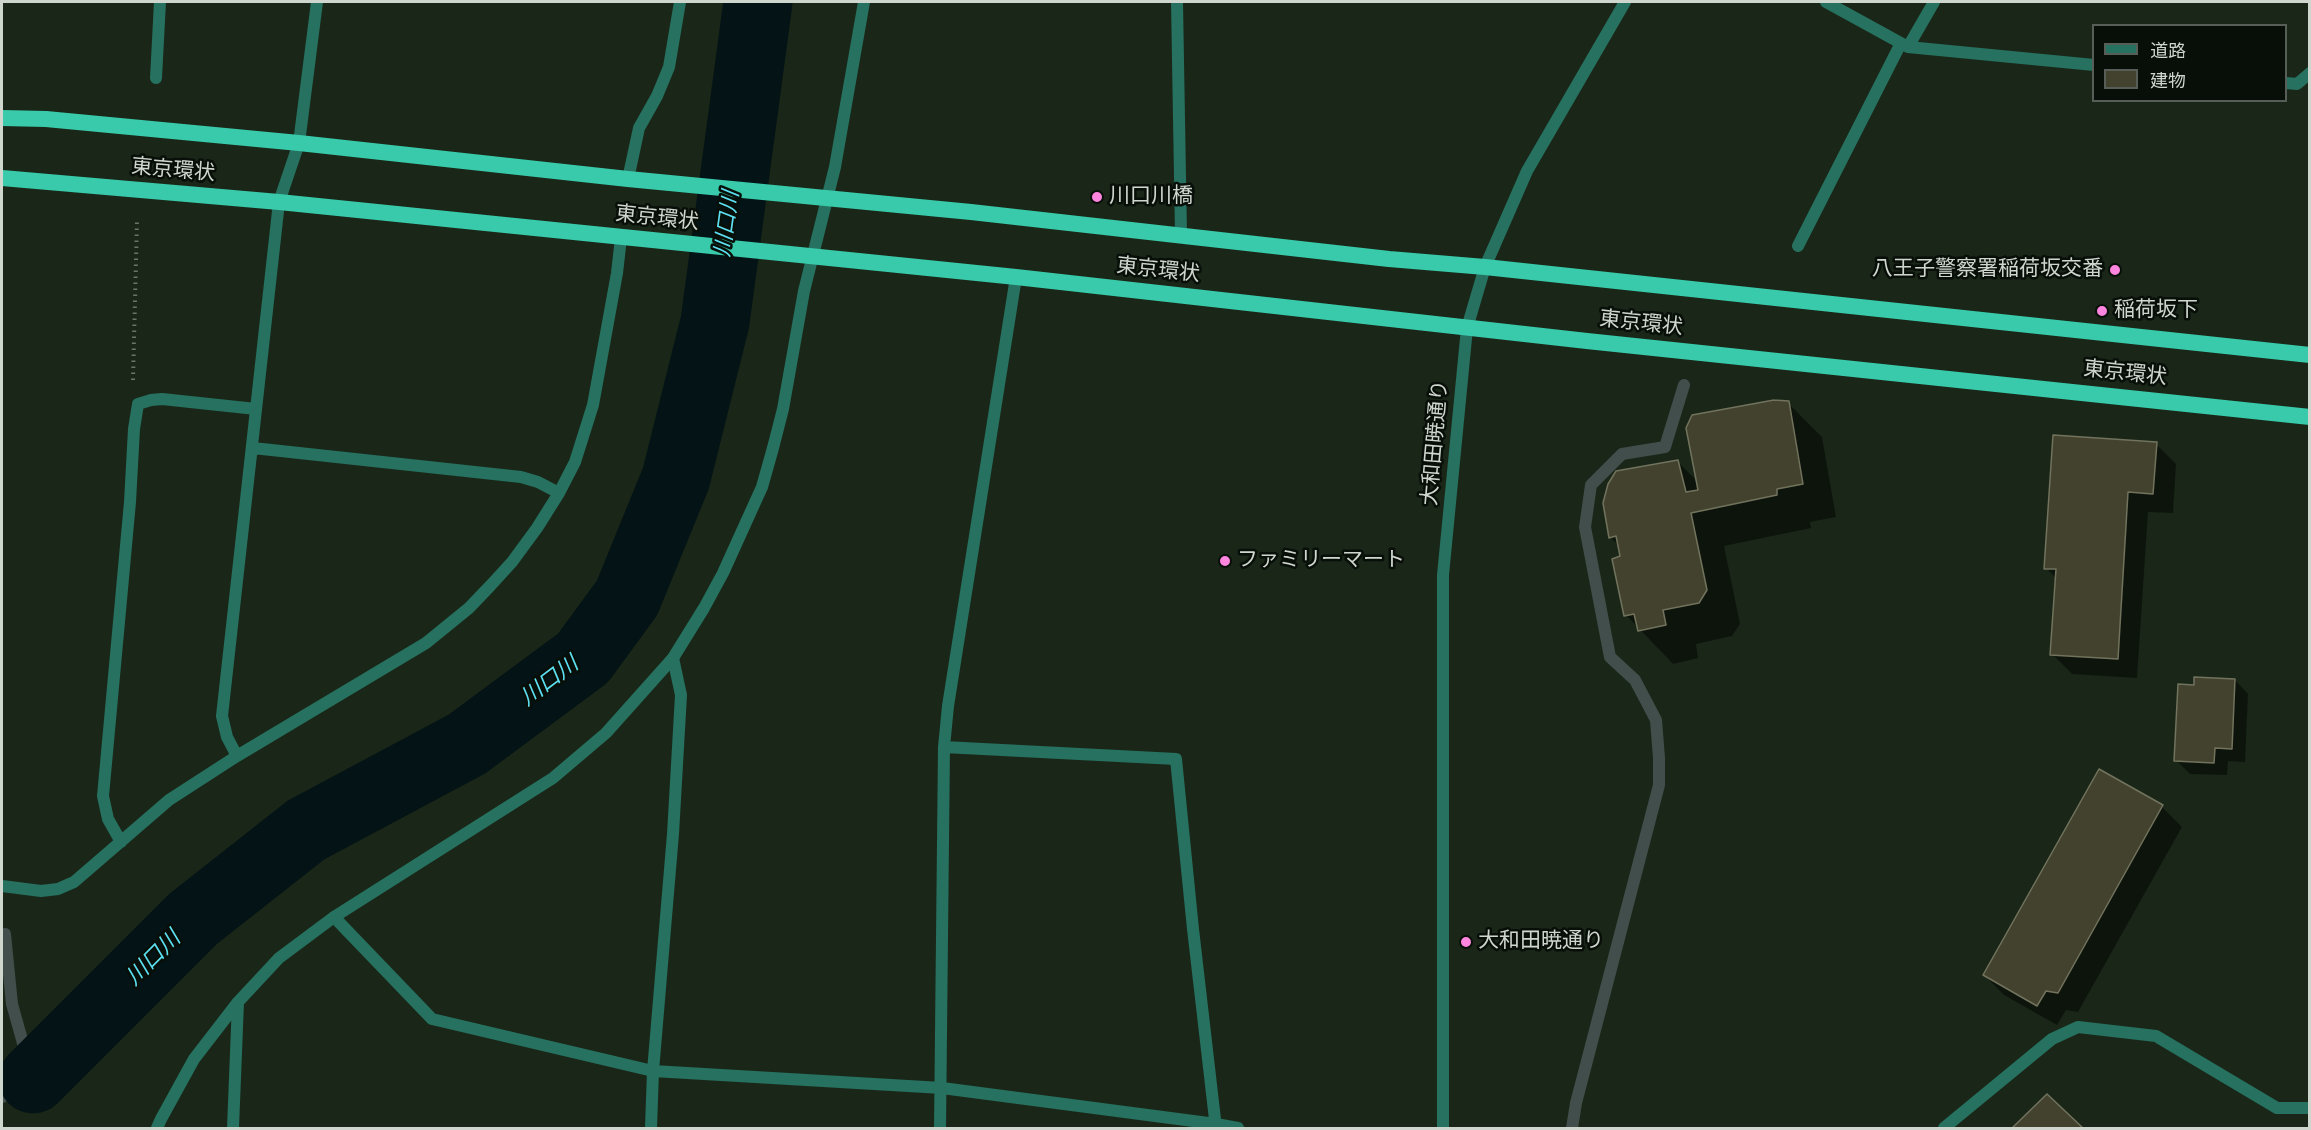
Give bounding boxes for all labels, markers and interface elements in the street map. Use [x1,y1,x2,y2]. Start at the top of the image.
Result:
legend [2092,24,2287,102]
text: 道路 [2150,41,2186,62]
text: 建物 [2150,71,2186,92]
street label: 東京環状 [130,155,216,187]
place label: 川口川橋 [1109,184,1193,210]
water label: 川口川 [710,189,746,259]
marker: 川口川橋 [1090,190,1104,204]
street label: 東京環状 [614,202,700,236]
street label: 東京環状 [1115,254,1201,288]
place label: 八王子警察署稲荷坂交番 [1872,257,2103,283]
marker: 八王子警察署稲荷坂交番 [2108,263,2122,277]
place label: 稲荷坂下 [2114,298,2198,324]
marker: 稲荷坂下 [2095,304,2109,318]
street label: 東京環状 [1598,307,1684,341]
street label: 東京環状 [2082,357,2168,391]
street label: 大和田暁通り [1418,379,1454,507]
place label: ファミリーマート [1237,548,1405,574]
marker: ファミリーマート [1218,554,1232,568]
water label: 川口川 [516,652,584,712]
water label: 川口川 [121,926,187,992]
place label: 大和田暁通り [1478,929,1604,955]
marker: 大和田暁通り [1459,935,1473,949]

